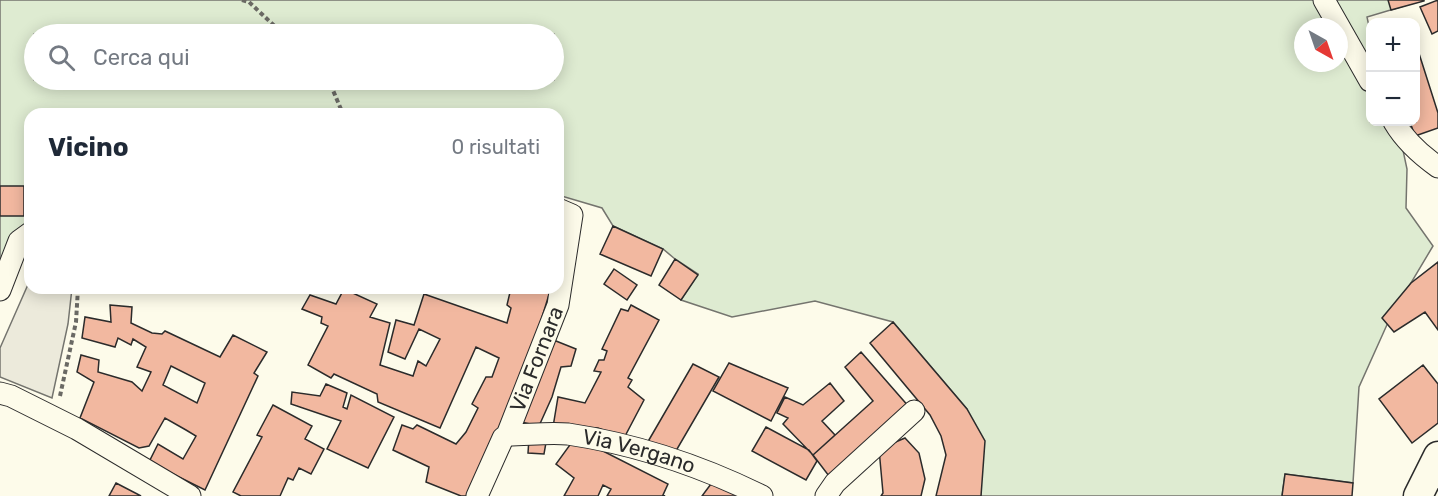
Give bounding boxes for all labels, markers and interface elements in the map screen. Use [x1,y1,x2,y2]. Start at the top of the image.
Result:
north arrow [1294,18,1348,72]
map controls [1366,18,1420,126]
button: + [1366,18,1420,72]
search box [24,24,564,90]
icon: search [45,41,78,74]
text: Cerca qui [93,44,189,71]
button: − [1366,72,1420,126]
text: Vicino [48,132,129,163]
text: 0 risultati [451,135,540,159]
street label: Via Fornara [504,303,568,415]
street label: Via Vergano [580,424,699,478]

